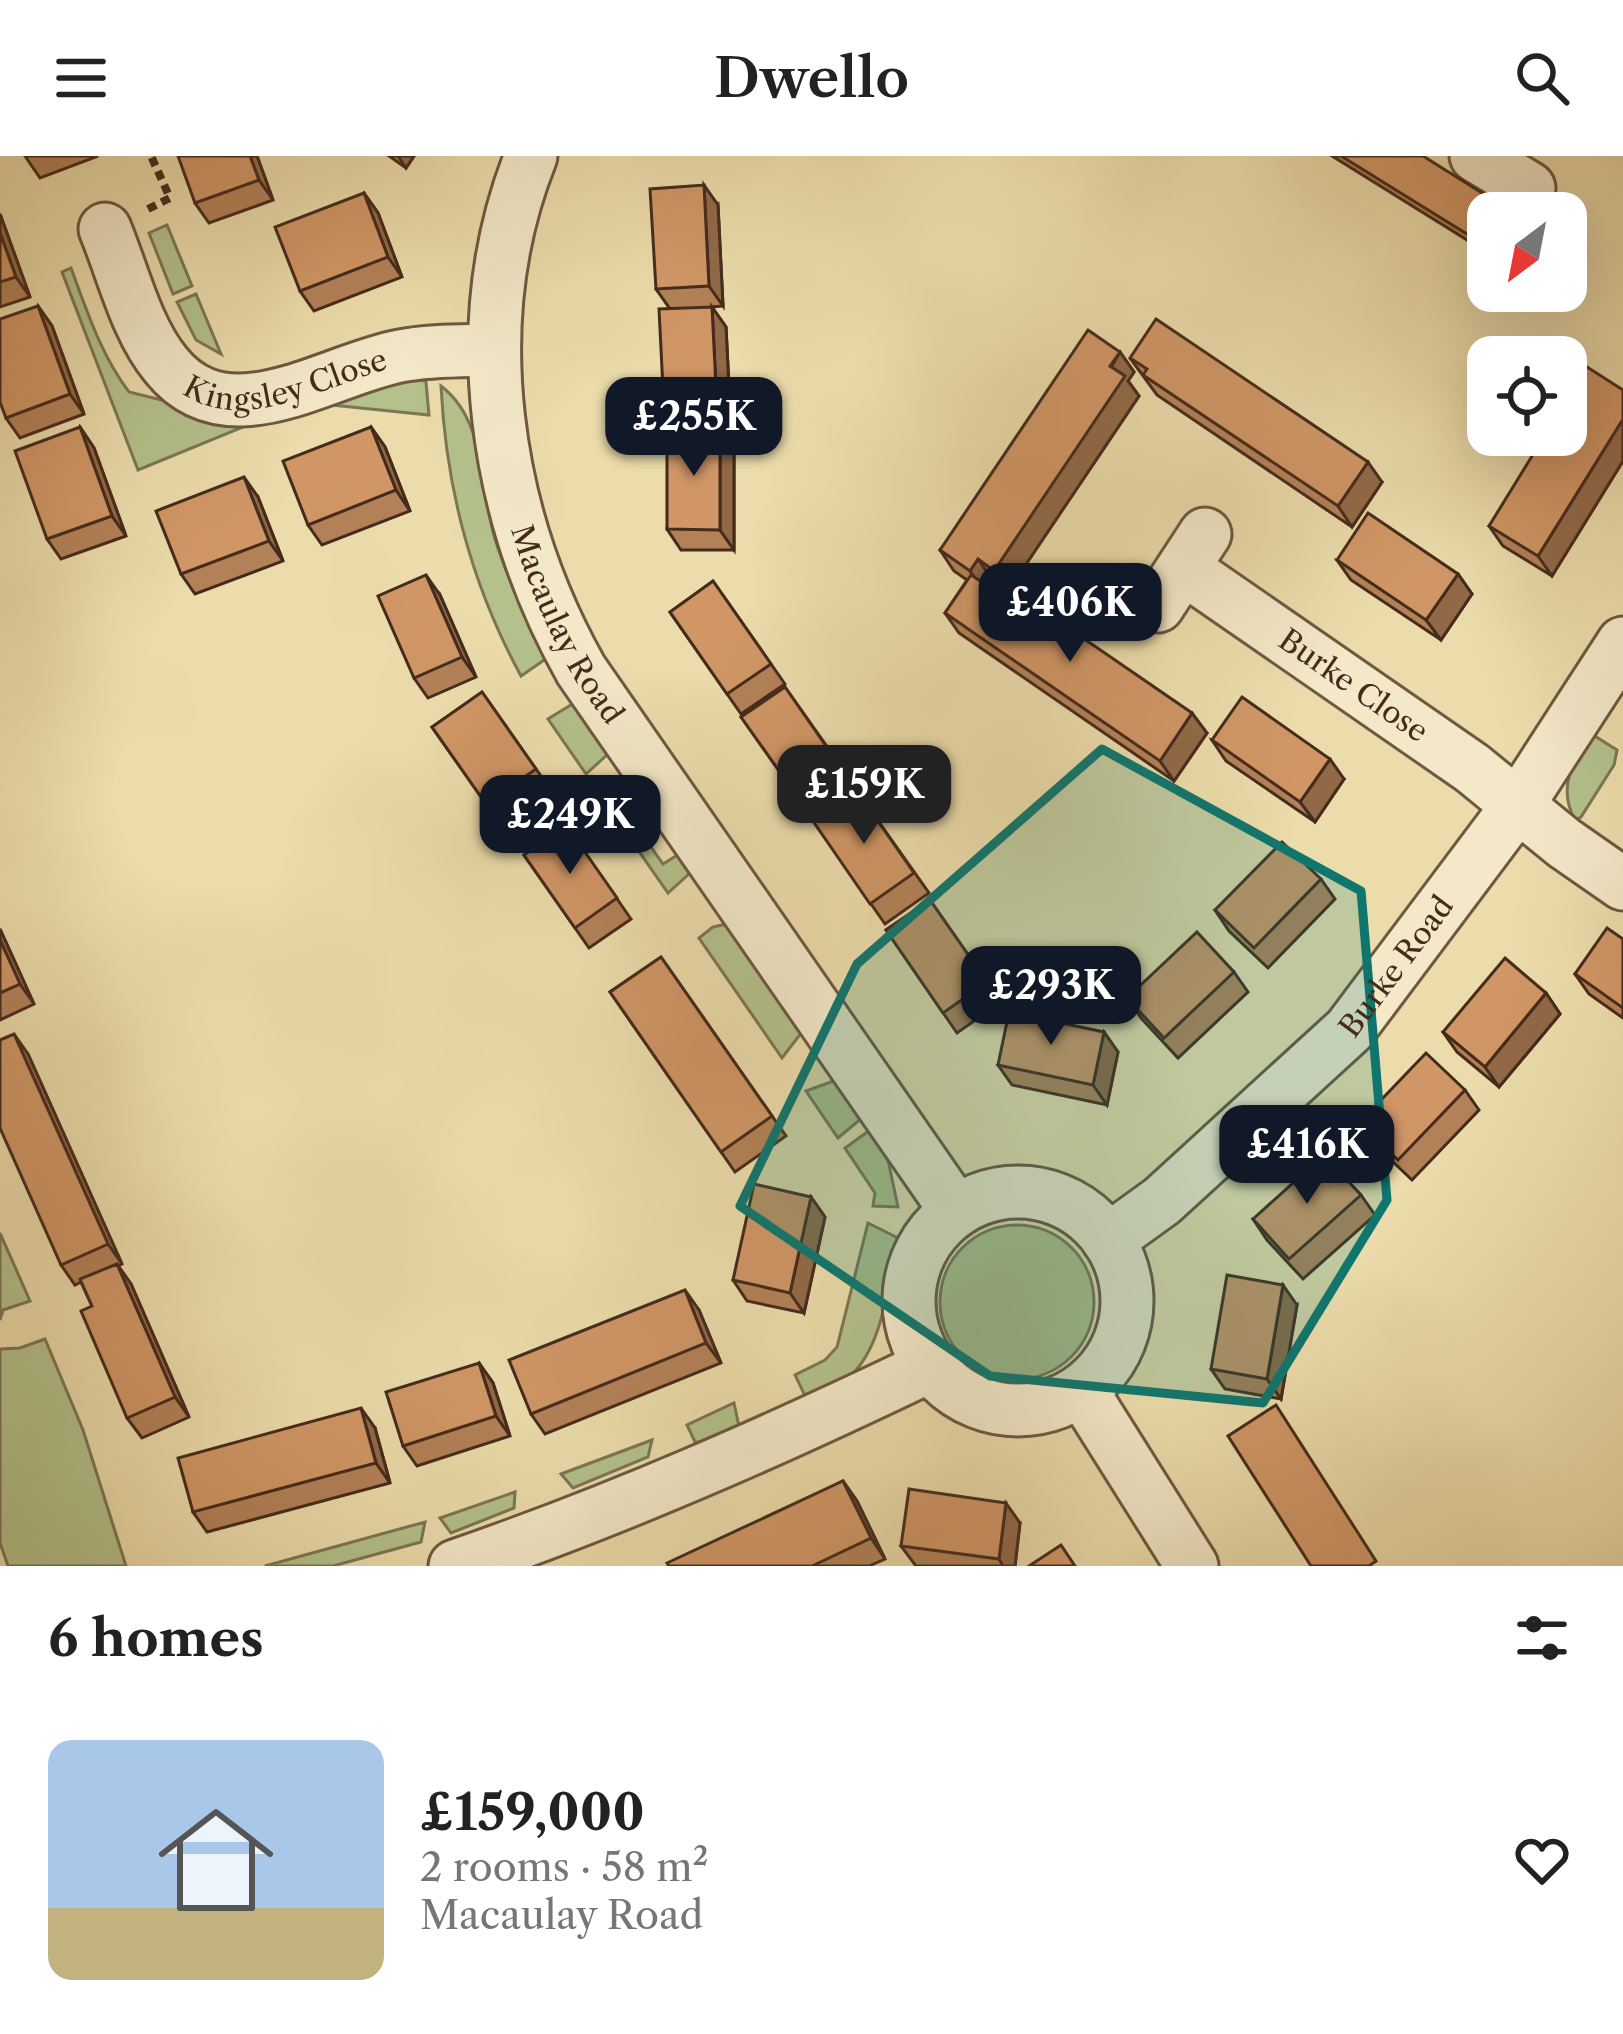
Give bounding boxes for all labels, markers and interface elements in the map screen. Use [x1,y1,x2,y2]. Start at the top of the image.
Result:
icon: menu [48,45,114,111]
text: Dwello [714,45,909,111]
icon: search [1509,45,1575,111]
north arrow [1467,192,1587,312]
map controls [1467,192,1587,456]
button: locate [1467,336,1587,456]
street label: Kingsley Close [177,341,391,418]
pin: £255K [610,377,778,479]
text: £255K [632,392,756,440]
street label: Macaulay Road [503,520,632,731]
pin: £406K [986,563,1154,665]
text: £406K [1006,578,1134,626]
street label: Burke Close [1272,621,1435,750]
pin: £159K [780,745,948,847]
text: £159K [804,760,924,808]
pin: £249K [486,775,654,877]
text: £249K [507,790,633,838]
street label: Burke Road [1331,889,1461,1045]
pin: £293K [967,946,1135,1048]
text: £293K [988,961,1114,1009]
pin: £416K [1223,1105,1391,1207]
text: £416K [1246,1120,1368,1168]
icon: filters [1509,1605,1575,1671]
text: 6 homes [48,1607,264,1669]
text: £159,000 [420,1781,645,1843]
icon: home [144,1788,288,1932]
icon: heart [1509,1827,1575,1893]
text: 2 rooms · 58 m² [420,1843,709,1891]
text: Macaulay Road [420,1891,703,1939]

